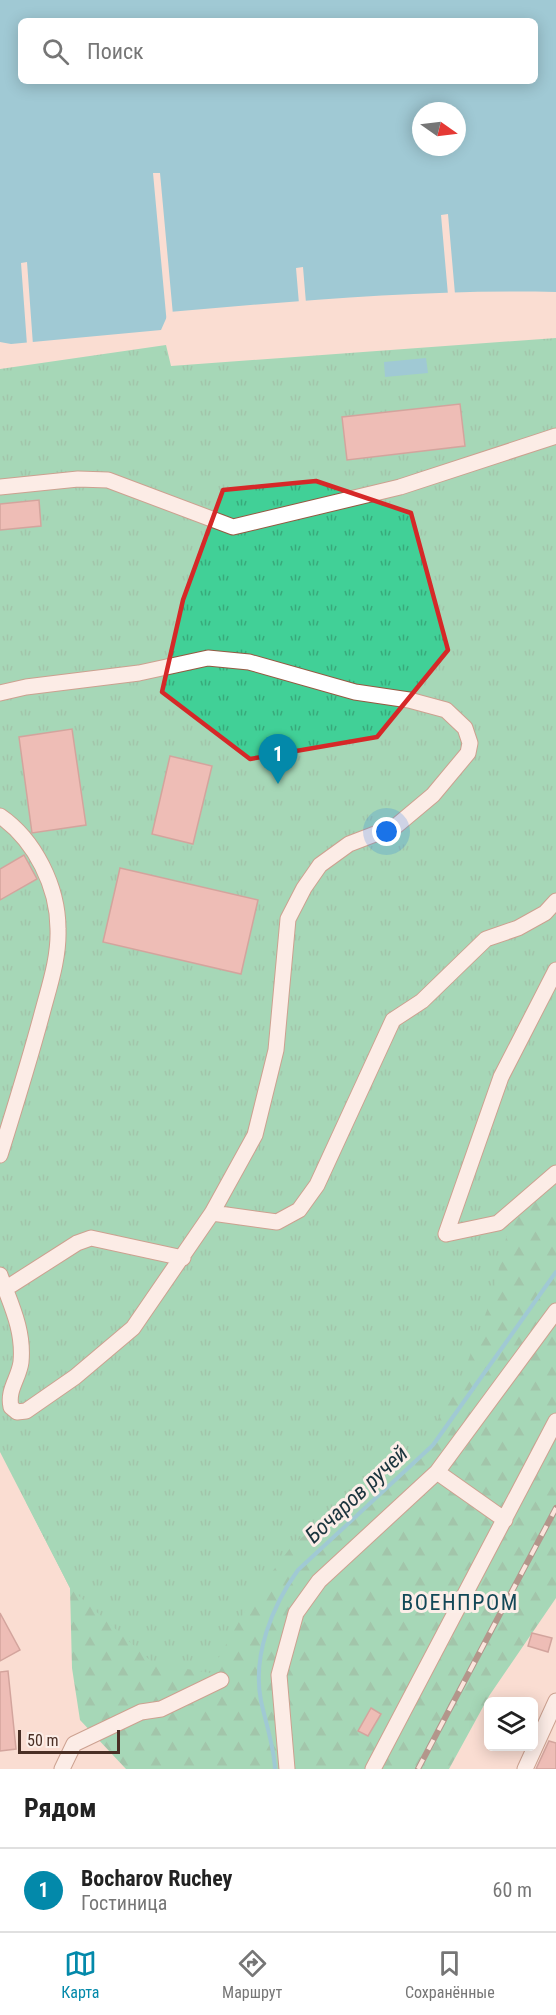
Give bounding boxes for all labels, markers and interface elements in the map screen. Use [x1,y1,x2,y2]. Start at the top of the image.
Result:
search box [18,18,538,84]
icon: search [39,35,72,68]
text: Поиск [87,39,144,64]
north arrow [412,102,466,156]
pin: 1 [258,734,298,784]
your location [372,817,401,846]
water label: Бочаров ручей [300,1441,413,1548]
district label: ВОЕНПРОМ [401,1590,519,1615]
map controls [484,1697,538,1751]
button: layers [484,1697,538,1751]
scale bar [18,1727,120,1754]
text: 50 m [27,1731,59,1750]
text: Рядом [24,1793,96,1823]
text: Bocharov Ruchey [81,1866,232,1891]
text: 1 [38,1878,49,1902]
text: 60 m [493,1878,532,1902]
text: Гостиница [81,1891,167,1915]
tab: Карта [61,1947,100,2002]
tab: Маршрут [222,1947,282,2002]
tab: Сохранённые [405,1947,495,2002]

